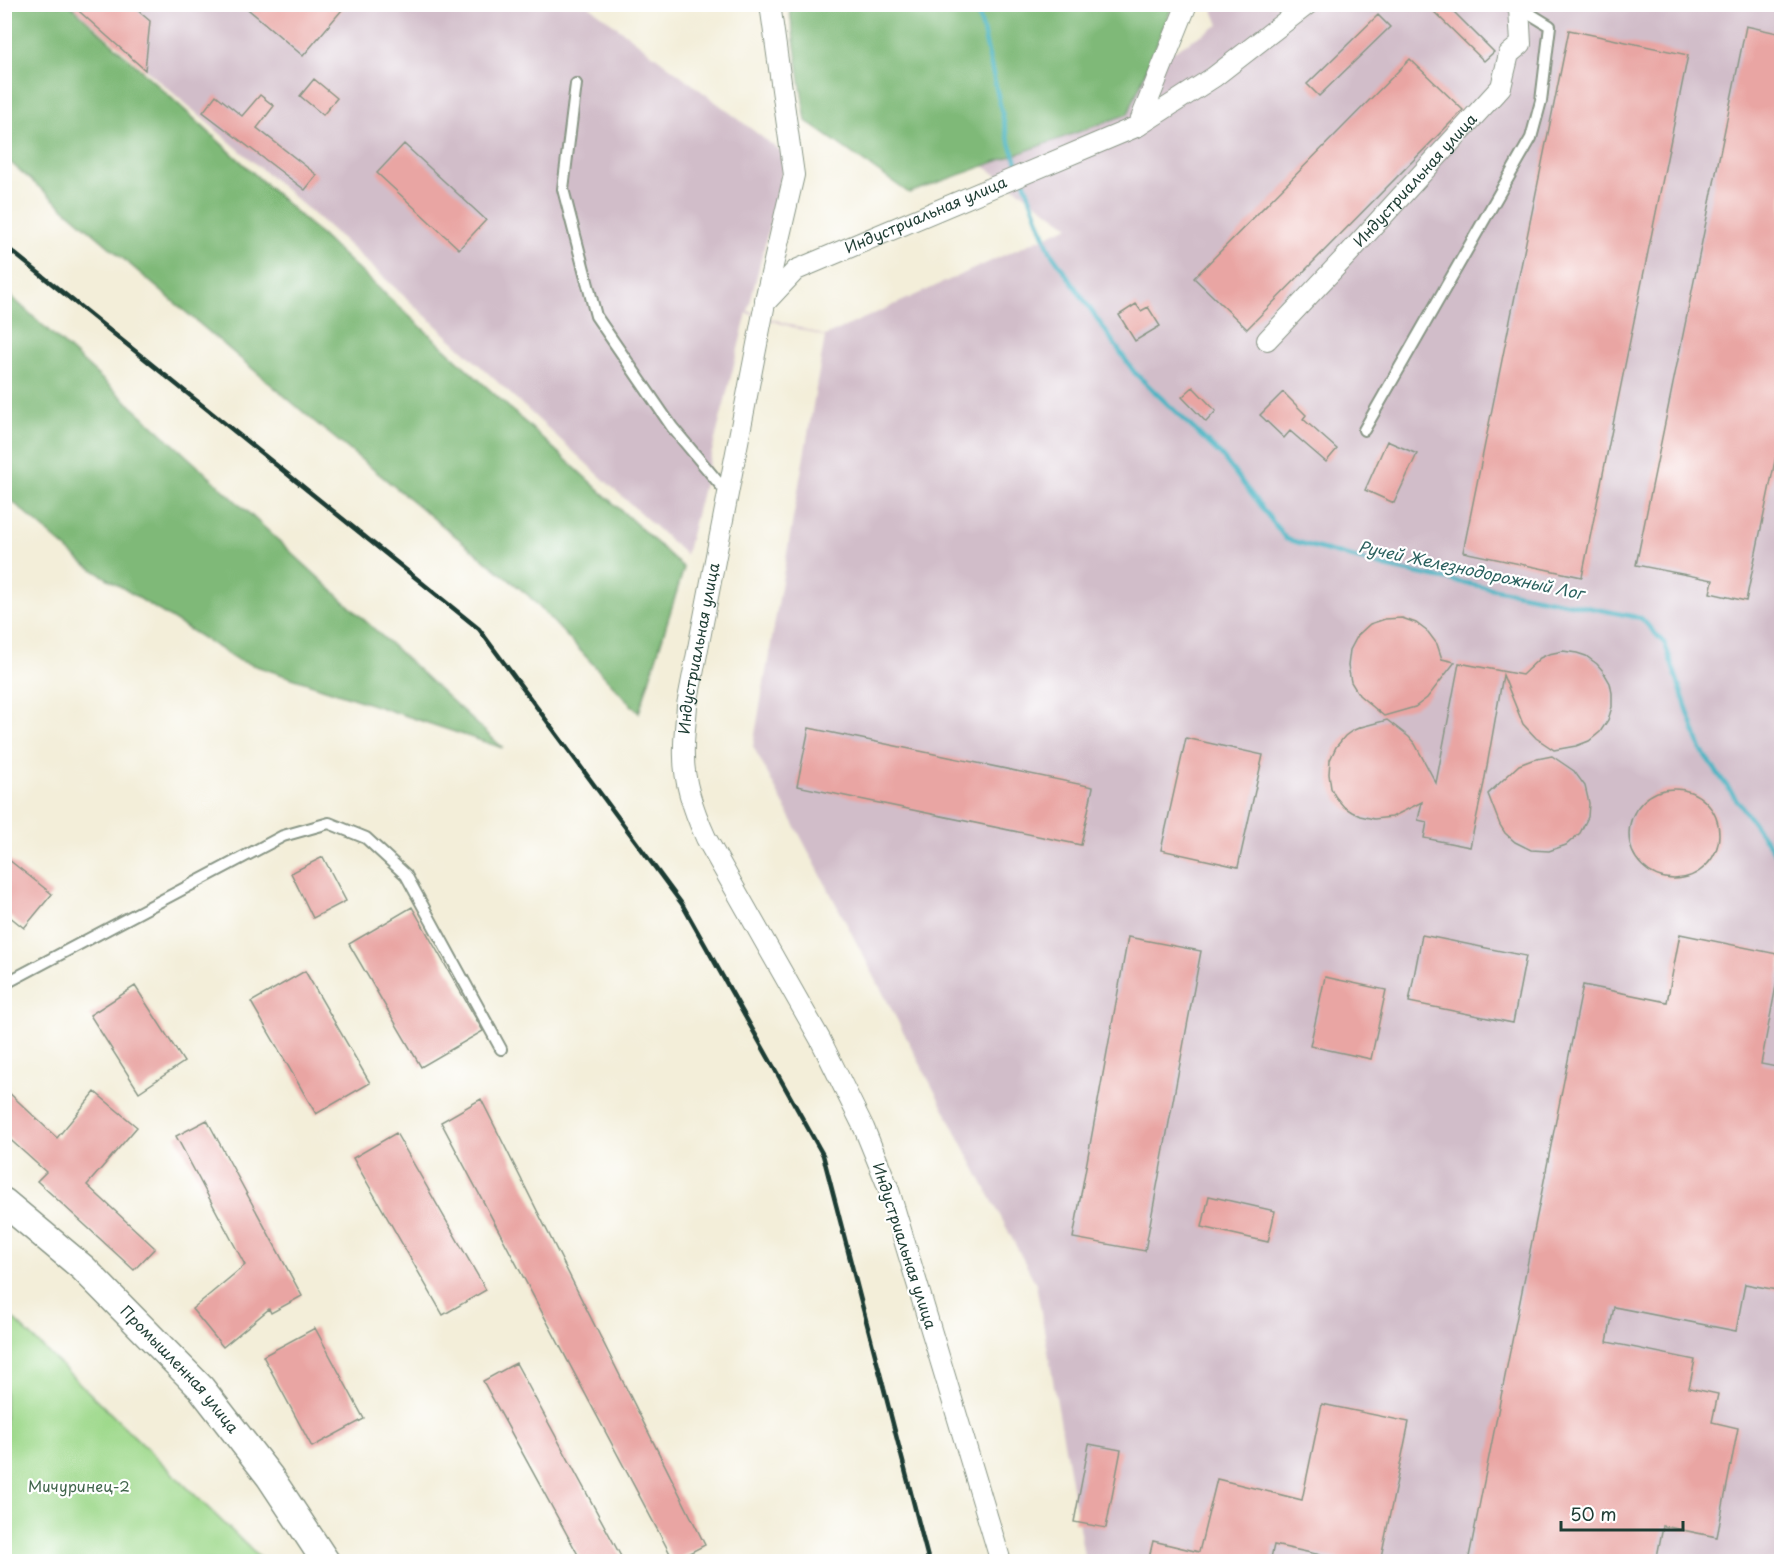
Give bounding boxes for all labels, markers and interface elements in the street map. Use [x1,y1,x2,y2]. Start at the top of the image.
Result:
street label: Индустриальная улица [1347,107,1482,251]
street label: Индустриальная улица [841,169,1010,258]
water label: Ручей Железнодорожный Лог [1356,533,1589,605]
street label: Индустриальная улица [672,560,724,735]
street label: Индустриальная улица [868,1159,943,1332]
street label: Промышленная улица [116,1299,245,1438]
park label: Мичуринец-2 [28,1474,130,1497]
scale bar [1561,1494,1682,1532]
text: 50 m [1570,1500,1617,1527]

